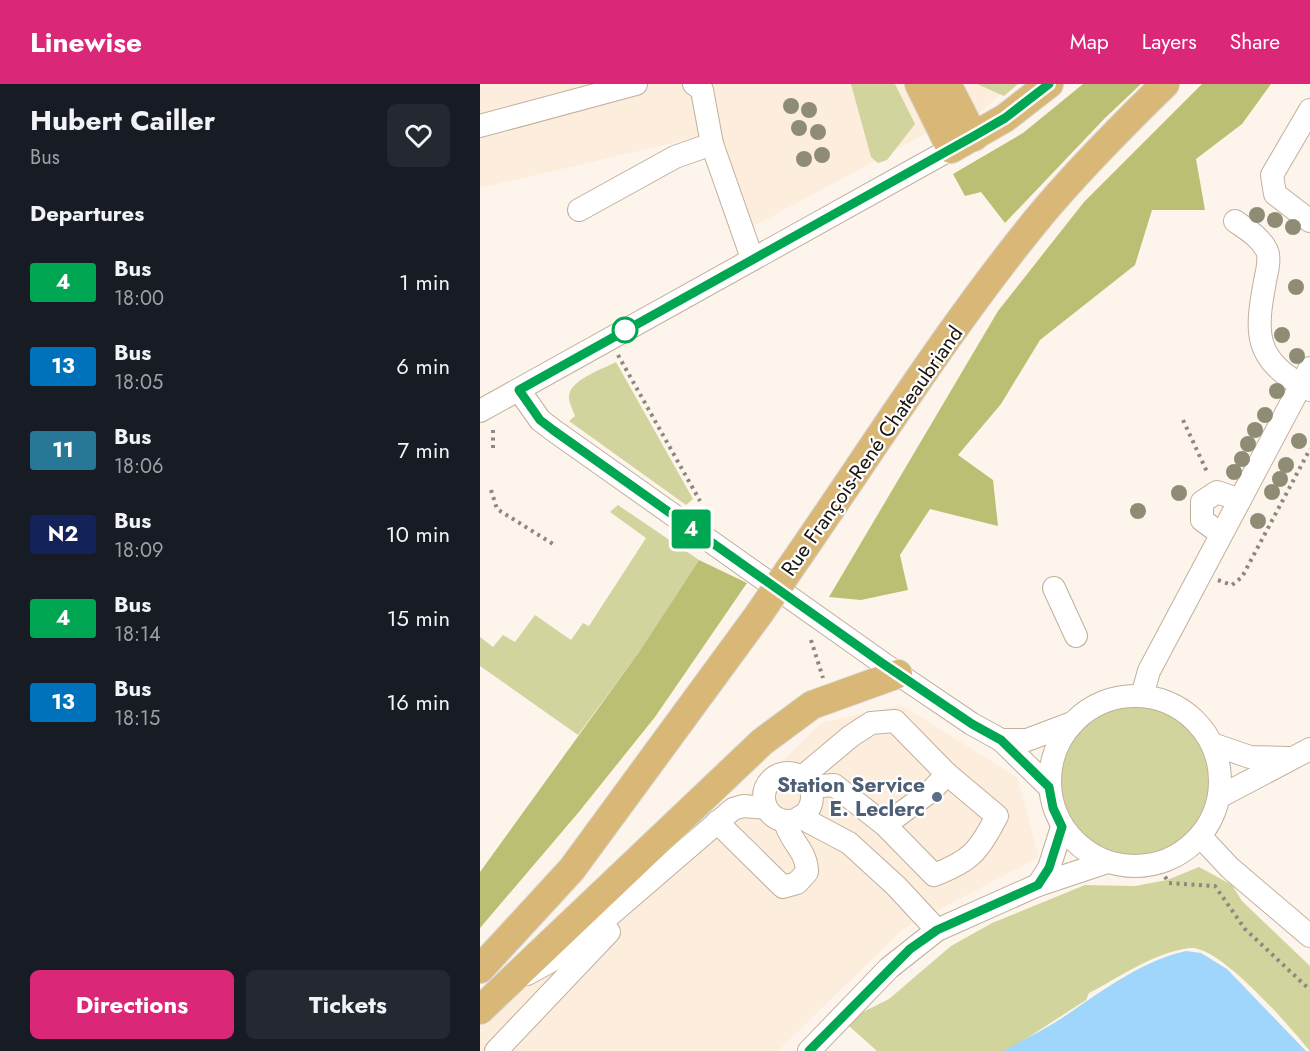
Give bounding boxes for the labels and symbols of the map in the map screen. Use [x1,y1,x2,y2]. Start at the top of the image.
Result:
unlabelled marker [612,317,638,343]
street label: Rue François-René Chateaubriand [774,320,970,582]
line badge: 4 [672,510,710,548]
place label: Station Service E. Leclerc [777,770,925,824]
marker: Station Service E. Leclerc [930,790,944,804]

